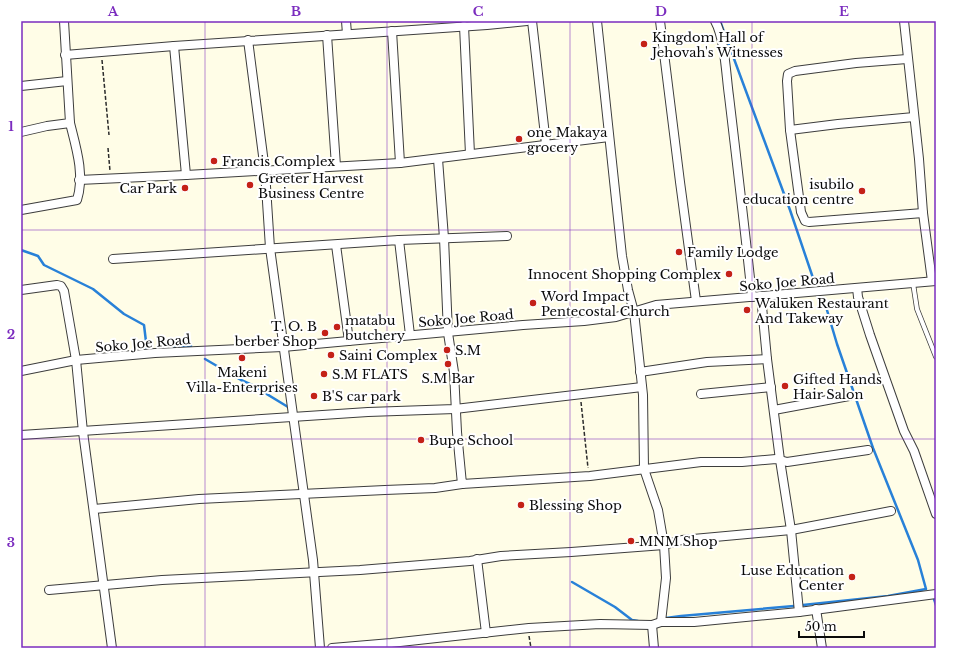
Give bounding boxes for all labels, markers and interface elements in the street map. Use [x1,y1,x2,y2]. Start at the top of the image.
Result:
text: A [107,3,119,20]
text: B [291,3,301,20]
text: C [473,3,484,20]
text: D [655,3,667,20]
text: E [839,3,849,20]
place label: Kingdom Hall of Jehovah's Witnesses [650,29,783,61]
marker: Kingdom Hall of Jehovah's Witnesses [639,39,649,49]
text: 1 [8,118,14,135]
place label: one Makaya grocery [527,124,608,156]
marker: one Makaya grocery [514,134,524,144]
place label: Francis Complex [222,153,335,170]
marker: Francis Complex [209,156,219,166]
place label: Greeter Harvest Business Centre [258,170,364,202]
place label: isubilo education centre [743,176,854,208]
place label: Car Park [120,180,177,197]
marker: Greeter Harvest Business Centre [245,180,255,190]
marker: Car Park [180,183,190,193]
marker: isubilo education centre [857,186,867,196]
place label: Family Lodge [687,244,779,261]
marker: Family Lodge [674,247,684,257]
place label: Innocent Shopping Complex [528,266,721,283]
marker: Innocent Shopping Complex [724,269,734,279]
street label: Soko Joe Road [739,270,836,295]
place label: Word Impact Pentecostal Church [540,288,670,320]
place label: Waluken Restaurant And Takeway [754,295,889,327]
marker: Word Impact Pentecostal Church [528,298,538,308]
marker: Waluken Restaurant And Takeway [742,305,752,315]
street label: Soko Joe Road [418,306,515,331]
place label: matabu butchery [344,312,406,344]
place label: T. O. B berber Shop [234,318,317,350]
marker: matabu butchery [332,322,342,332]
text: 2 [7,326,15,343]
marker: T. O. B berber Shop [320,328,330,338]
street label: Soko Joe Road [95,331,192,356]
place label: S.M [455,342,481,359]
marker: S.M [442,345,452,355]
place label: Saini Complex [339,347,437,364]
marker: Saini Complex [326,350,336,360]
marker: Makeni Villa-Enterprises [237,353,247,363]
marker: S.M Bar [443,359,453,369]
place label: Makeni Villa-Enterprises [185,364,298,396]
place label: S.M FLATS [332,366,408,383]
marker: S.M FLATS [319,369,329,379]
place label: S.M Bar [421,370,475,387]
place label: Gifted Hands Hair Salon [793,371,882,403]
marker: Gifted Hands Hair Salon [780,381,790,391]
place label: B'S car park [322,388,401,405]
marker: B'S car park [309,391,319,401]
place label: Bupe School [429,432,513,449]
marker: Bupe School [416,435,426,445]
place label: Blessing Shop [529,497,622,514]
marker: Blessing Shop [516,500,526,510]
place label: MNM Shop [639,533,718,550]
text: 3 [7,534,15,551]
marker: MNM Shop [626,536,636,546]
place label: Luse Education Center [741,562,845,594]
marker: Luse Education Center [847,572,857,582]
scale bar [799,613,864,639]
text: 50 m [805,619,837,634]

